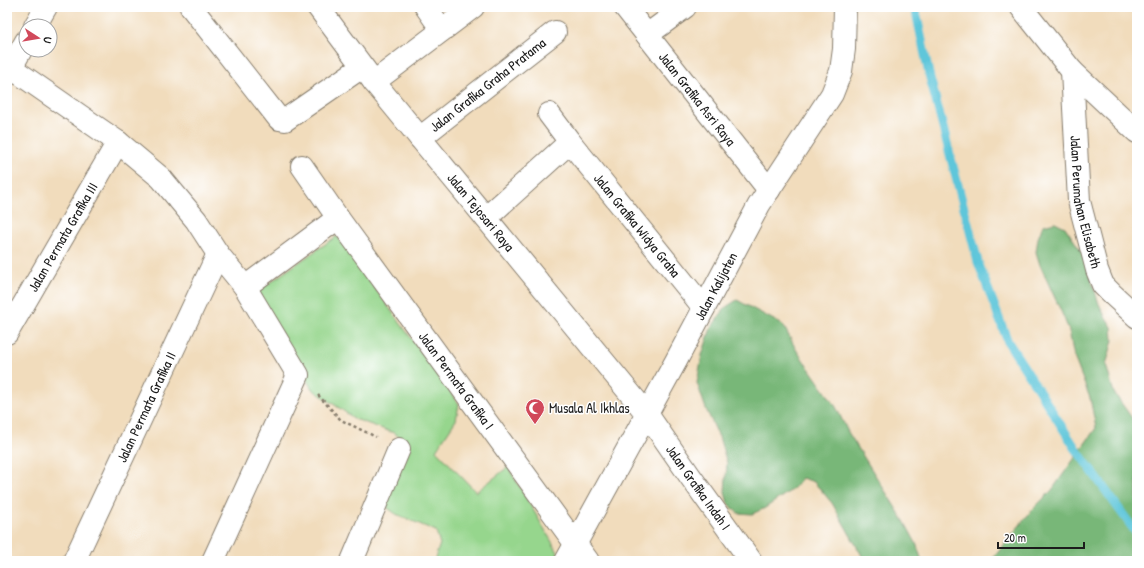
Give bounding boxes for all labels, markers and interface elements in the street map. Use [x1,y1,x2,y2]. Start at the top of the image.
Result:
north arrow [18,18,58,58]
street label: Jalan Grafika Graha Pratama [425,33,550,136]
text: U [40,36,55,44]
street label: Jalan Grafika Asri Raya [655,48,741,150]
street label: Jalan Perumahan Elisabeth [1066,135,1106,270]
street label: Jalan Tejosari Raya [443,168,520,255]
street label: Jalan Grafika Widya Graha [590,169,686,281]
street label: Jalan Permata Grafika III [23,179,102,295]
street label: Jalan Kalijaten [689,249,741,323]
street label: Jalan Permata Grafika I [415,327,499,433]
street label: Jalan Permata Grafika II [112,348,180,465]
mosque icon: Musala Al Ikhlas [524,397,546,425]
place label: Musala Al Ikhlas [549,398,630,417]
street label: Jalan Grafika Indah I [662,441,736,533]
scale bar [998,524,1084,550]
text: 20 m [1004,529,1026,546]

